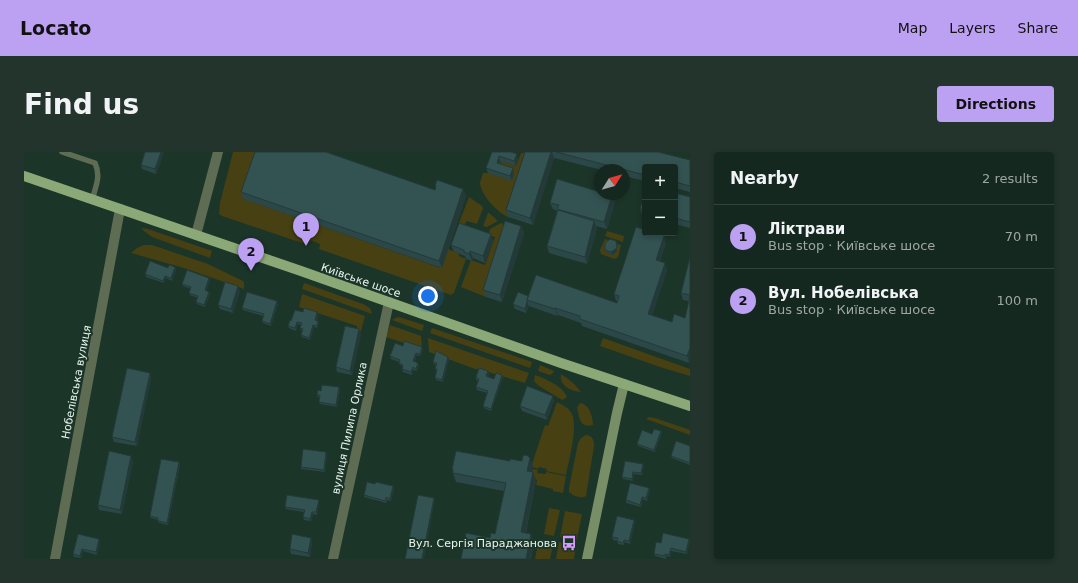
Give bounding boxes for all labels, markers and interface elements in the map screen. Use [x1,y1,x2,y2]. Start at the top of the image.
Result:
text: Locato [20,17,91,39]
text: Map [898,20,927,36]
text: Layers [949,20,996,36]
text: Share [1018,20,1058,36]
button: Directions [937,86,1054,122]
text: Find us [24,88,139,121]
north arrow [594,164,630,200]
map controls [642,164,678,236]
button: + [642,164,678,200]
text: Nearby [730,168,799,188]
text: 2 results [982,171,1038,186]
button: − [642,200,678,236]
pin: 1 [293,213,319,246]
text: Ліктрави [768,220,845,238]
text: 1 [738,229,748,244]
text: 70 m [1005,229,1038,244]
pin: 2 [238,238,264,271]
text: Bus stop · Київське шосе [768,238,935,253]
street label: Київське шосе [319,261,403,300]
text: Вул. Нобелівська [768,284,919,302]
your location [418,286,438,306]
text: 2 [738,293,748,308]
text: 100 m [996,293,1038,308]
text: Bus stop · Київське шосе [768,302,935,317]
street label: Нобелівська вулиця [59,324,94,440]
street label: вулиця Пилипа Орлика [329,361,370,495]
bus stop icon: Вул. Сергія Параджанова [560,534,578,552]
place label: Вул. Сергія Параджанова [408,537,557,550]

